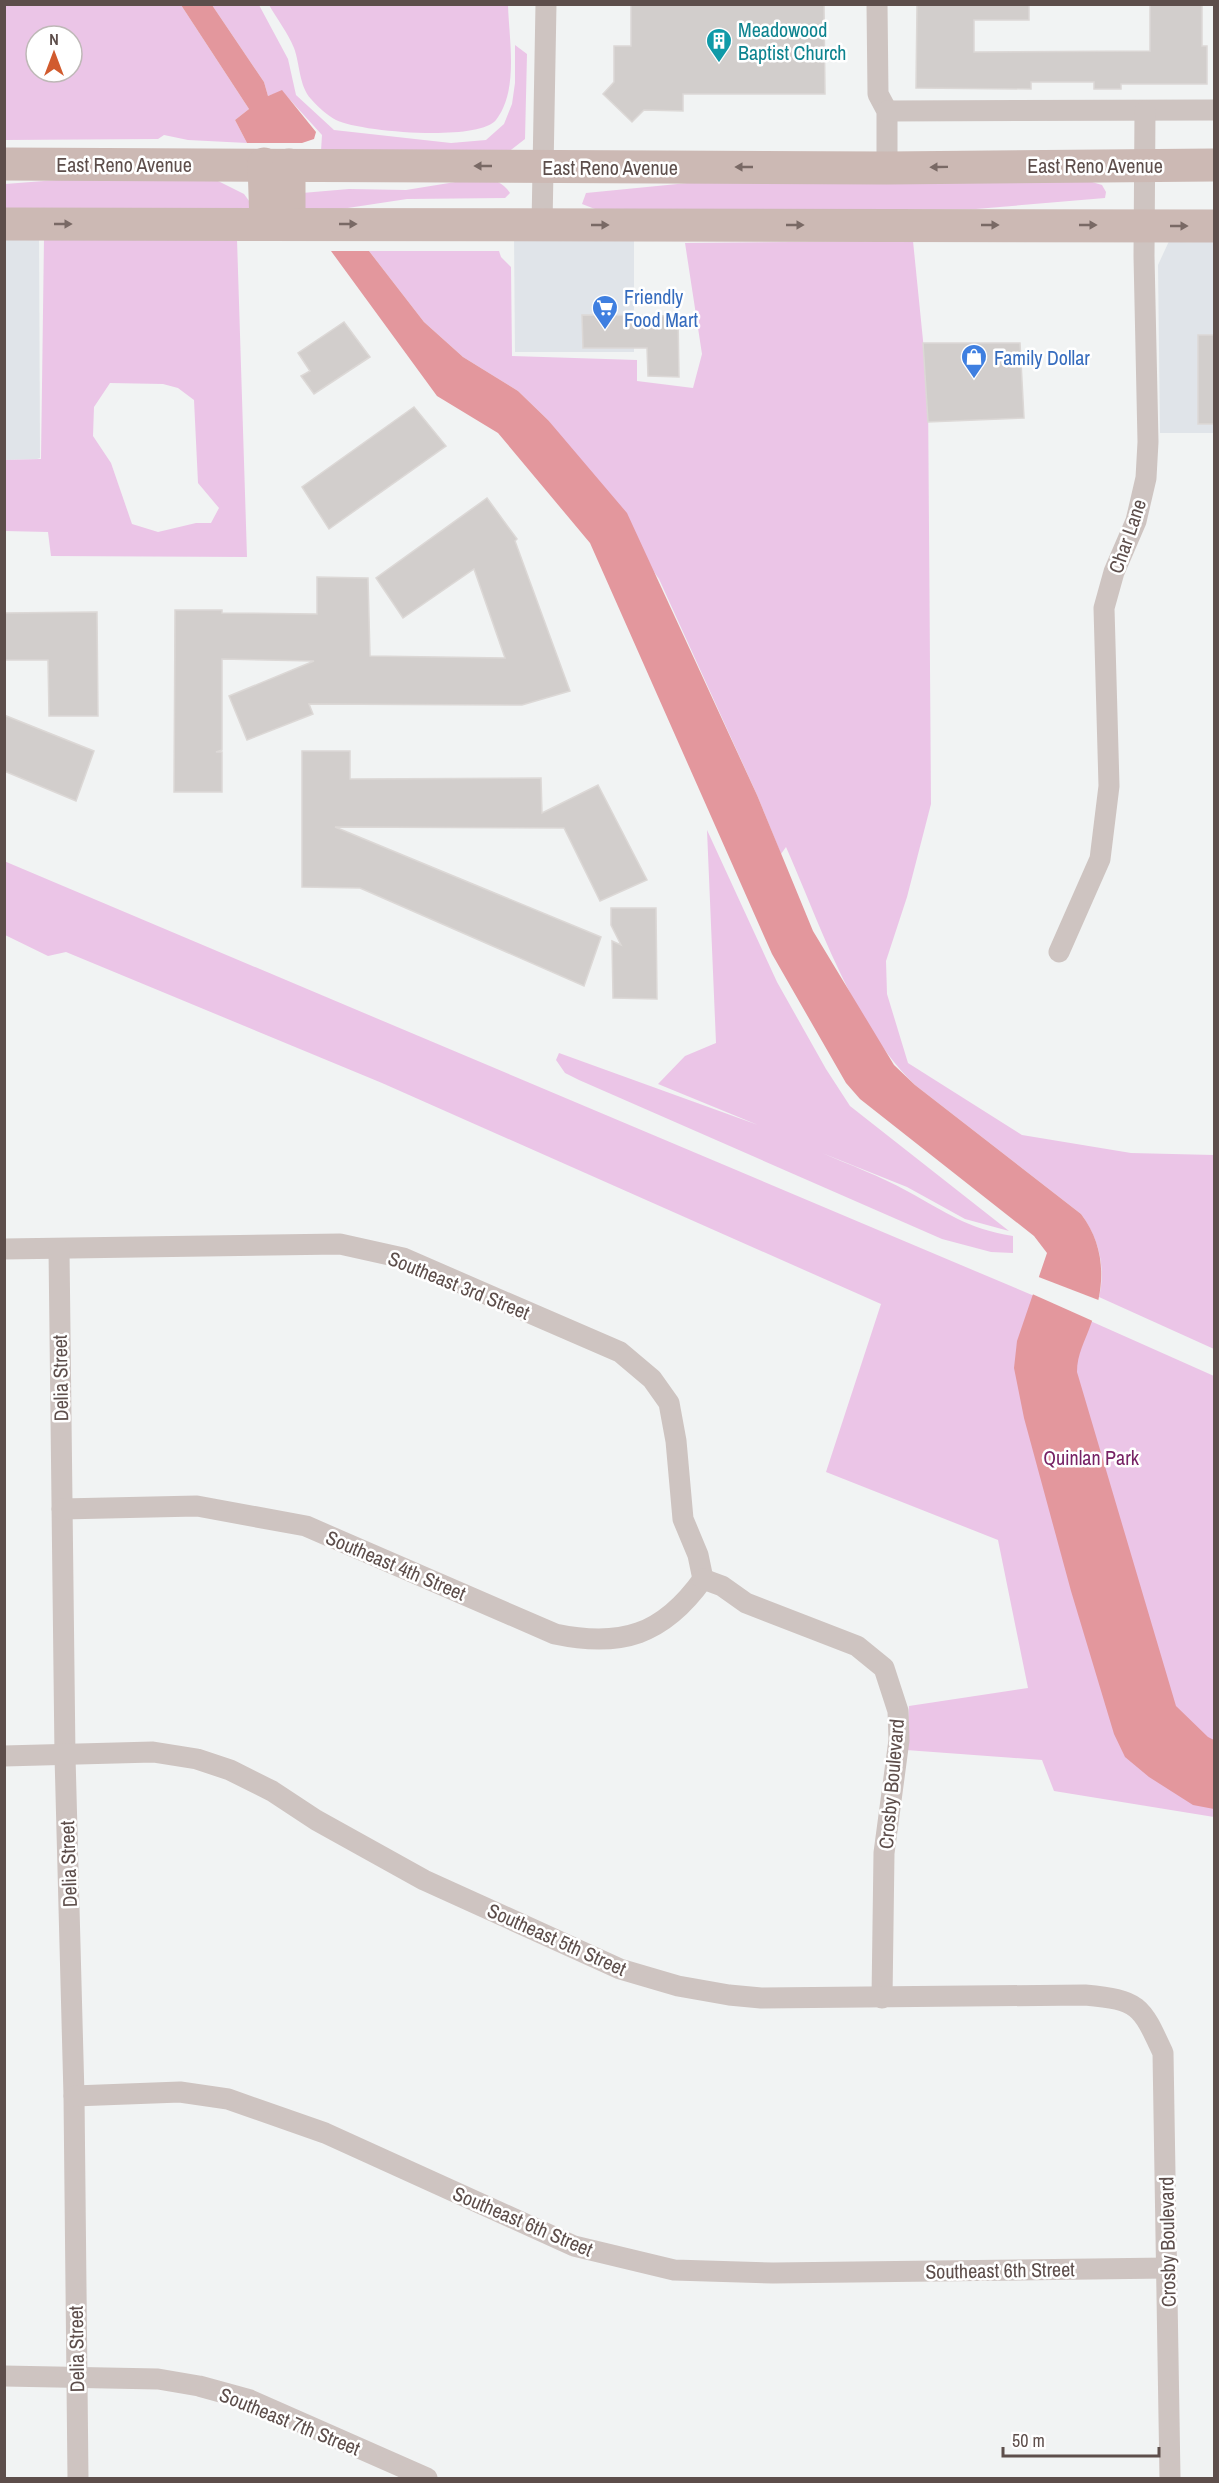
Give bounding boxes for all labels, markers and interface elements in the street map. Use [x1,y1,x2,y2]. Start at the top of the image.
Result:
place label: Meadowood Baptist Church [738,16,846,66]
north arrow [24,24,84,84]
building icon: Meadowood Baptist Church [704,26,734,64]
text: N [49,28,59,50]
street label: East Reno Avenue [56,151,192,178]
street label: East Reno Avenue [1027,152,1163,179]
street label: East Reno Avenue [542,154,678,181]
one-way arrow [474,161,493,171]
one-way arrow [735,162,754,172]
one-way arrow [929,162,948,172]
one-way arrow [54,219,73,229]
one-way arrow [338,219,357,229]
one-way arrow [591,220,610,230]
one-way arrow [786,220,805,230]
one-way arrow [981,220,1000,230]
one-way arrow [1078,220,1097,230]
one-way arrow [1170,221,1189,231]
place label: Friendly Food Mart [624,283,698,333]
supermarket icon: Friendly Food Mart [590,293,620,331]
shop icon: Family Dollar [959,342,989,380]
place label: Family Dollar [994,344,1090,371]
street label: Char Lane [1102,495,1152,577]
street label: Southeast 3rd Street [384,1244,534,1326]
street label: Delia Street [46,1334,74,1422]
park label: Quinlan Park [1043,1444,1140,1471]
street label: Southeast 4th Street [322,1523,471,1607]
street label: Crosby Boulevard [872,1718,910,1850]
street label: Delia Street [53,1820,83,1908]
street label: Southeast 5th Street [483,1896,631,1982]
street label: Crosby Boulevard [1152,2177,1182,2307]
street label: Southeast 6th Street [449,2179,598,2263]
street label: Southeast 6th Street [925,2255,1075,2285]
street label: Delia Street [62,2305,90,2393]
street label: Southeast 7th Street [216,2380,365,2462]
scale bar [1003,2420,1159,2458]
text: 50 m [1012,2428,1045,2453]

